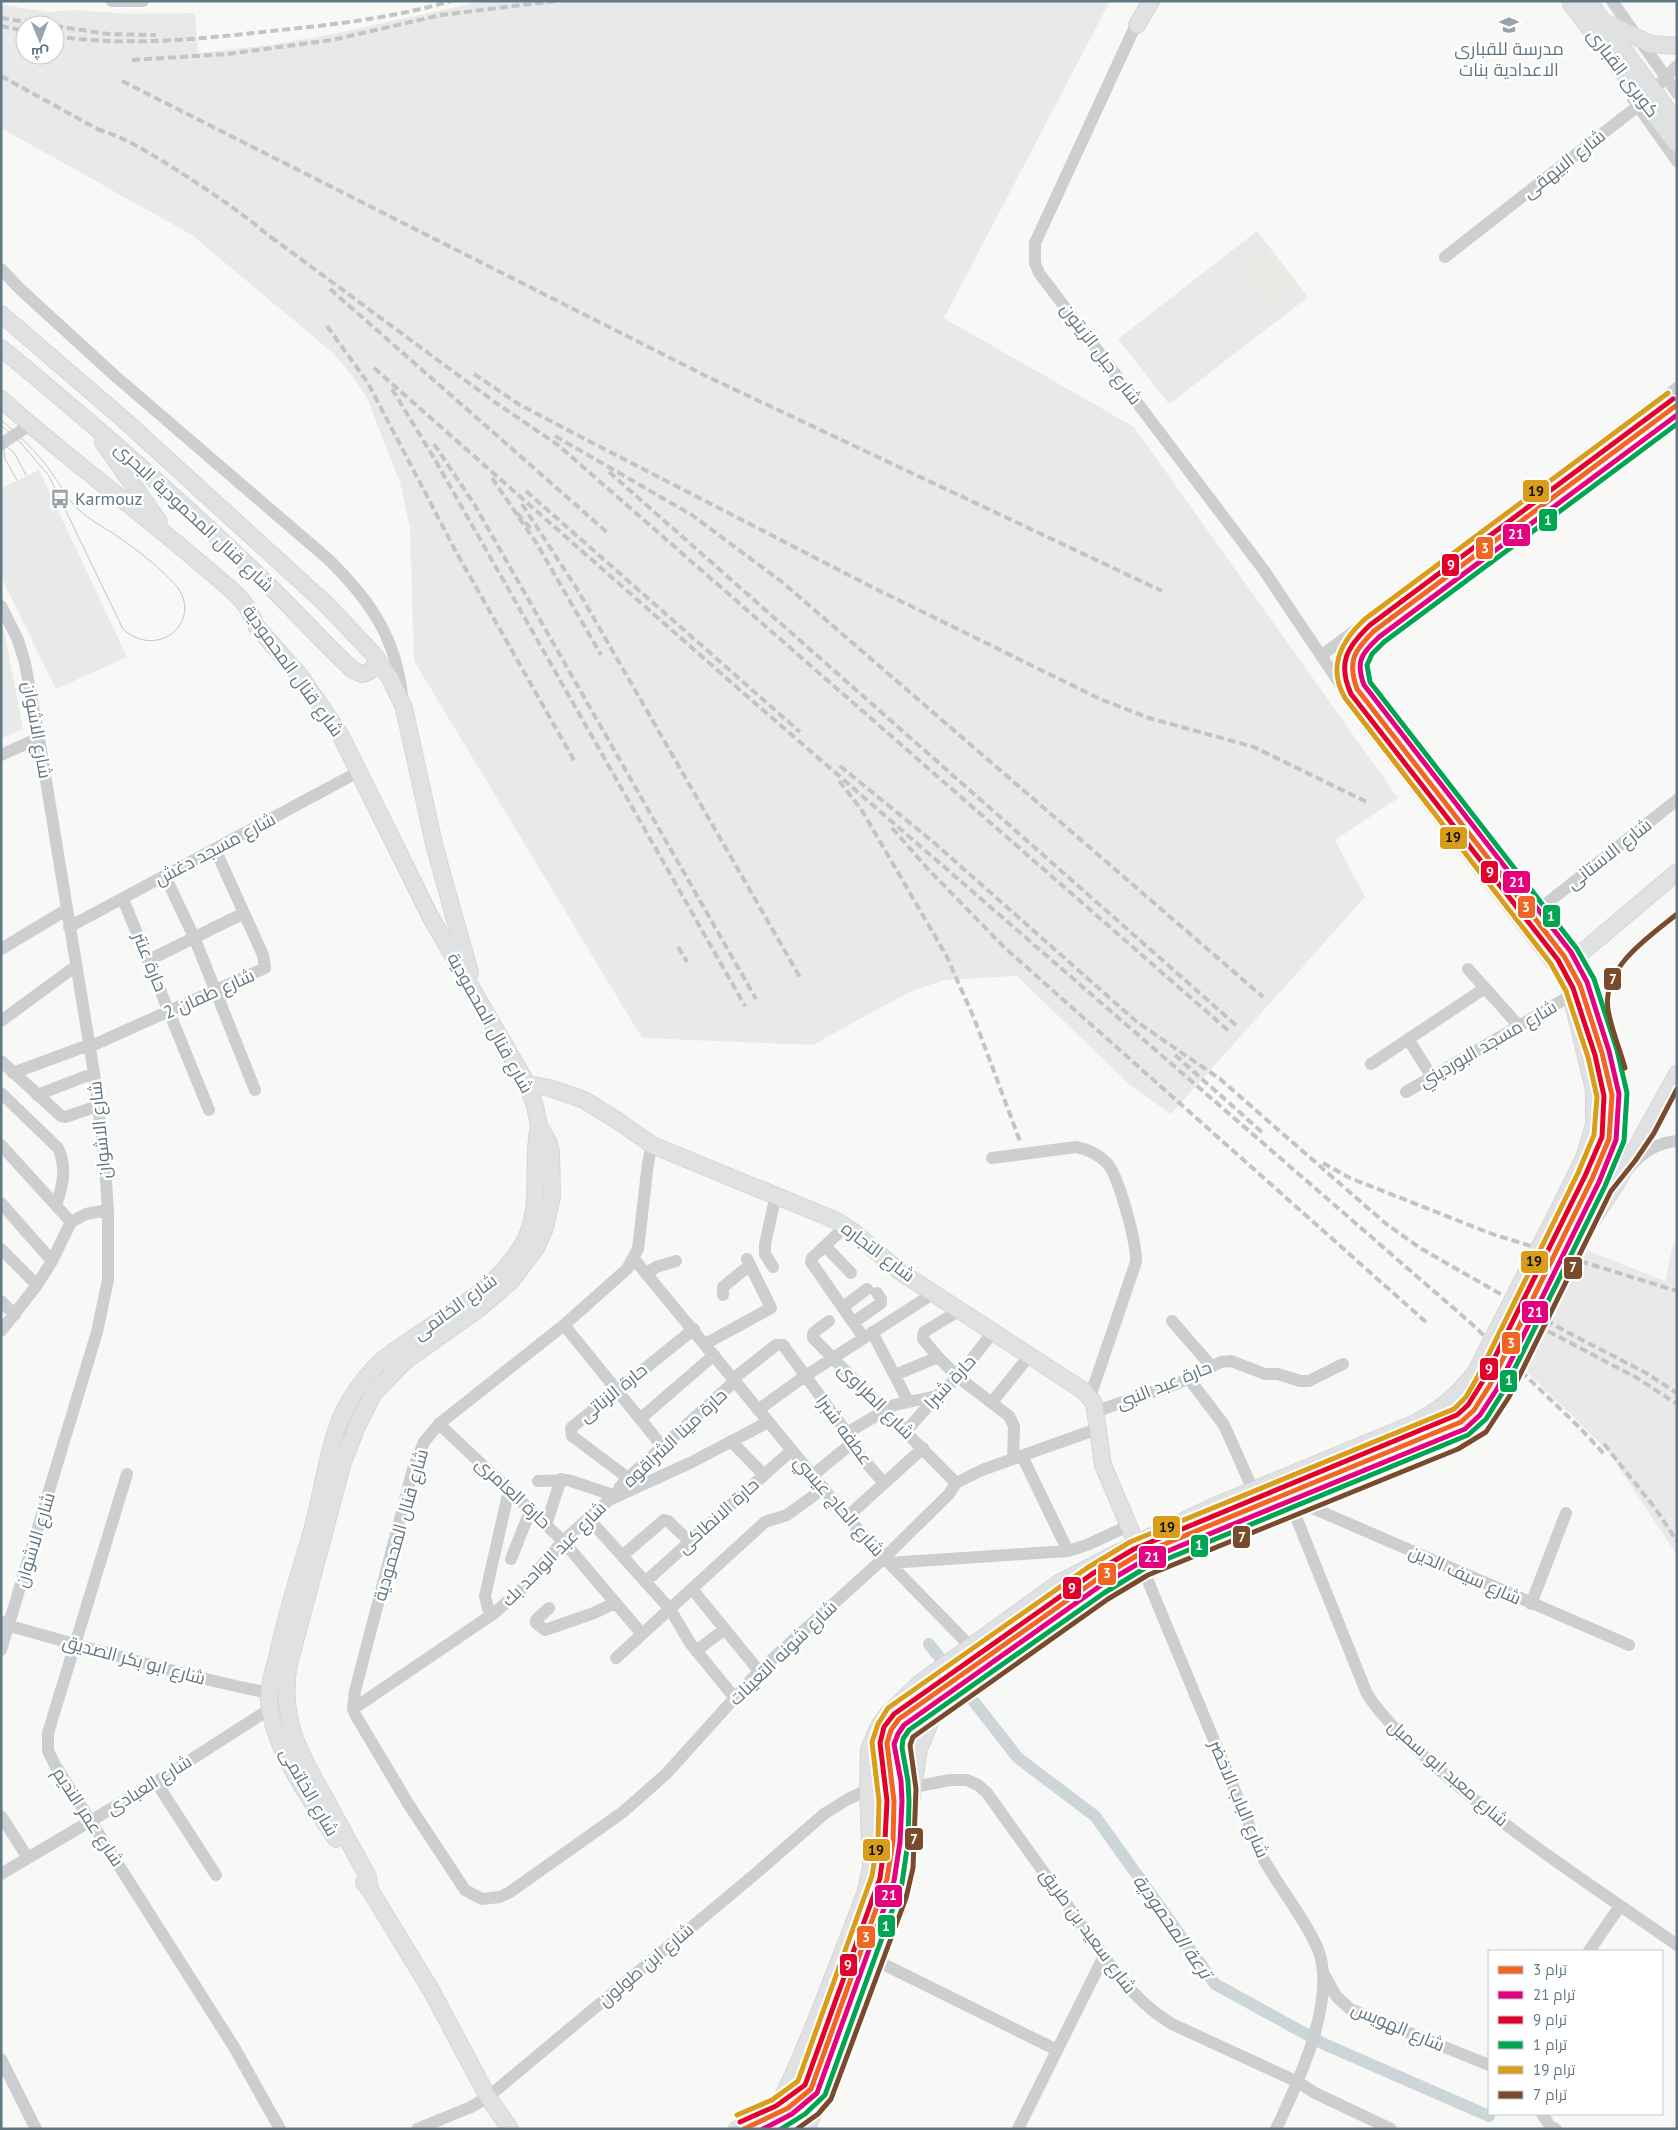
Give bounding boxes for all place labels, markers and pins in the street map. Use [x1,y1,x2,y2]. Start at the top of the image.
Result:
school or university icon: مدرسة للقبارى الاعدادية بنات [1498,14,1520,36]
place label: مدرسة للقبارى الاعدادية بنات [1454,37,1564,81]
place label: Karmouz [75,487,143,510]
bus stop icon: Karmouz [49,488,71,510]

